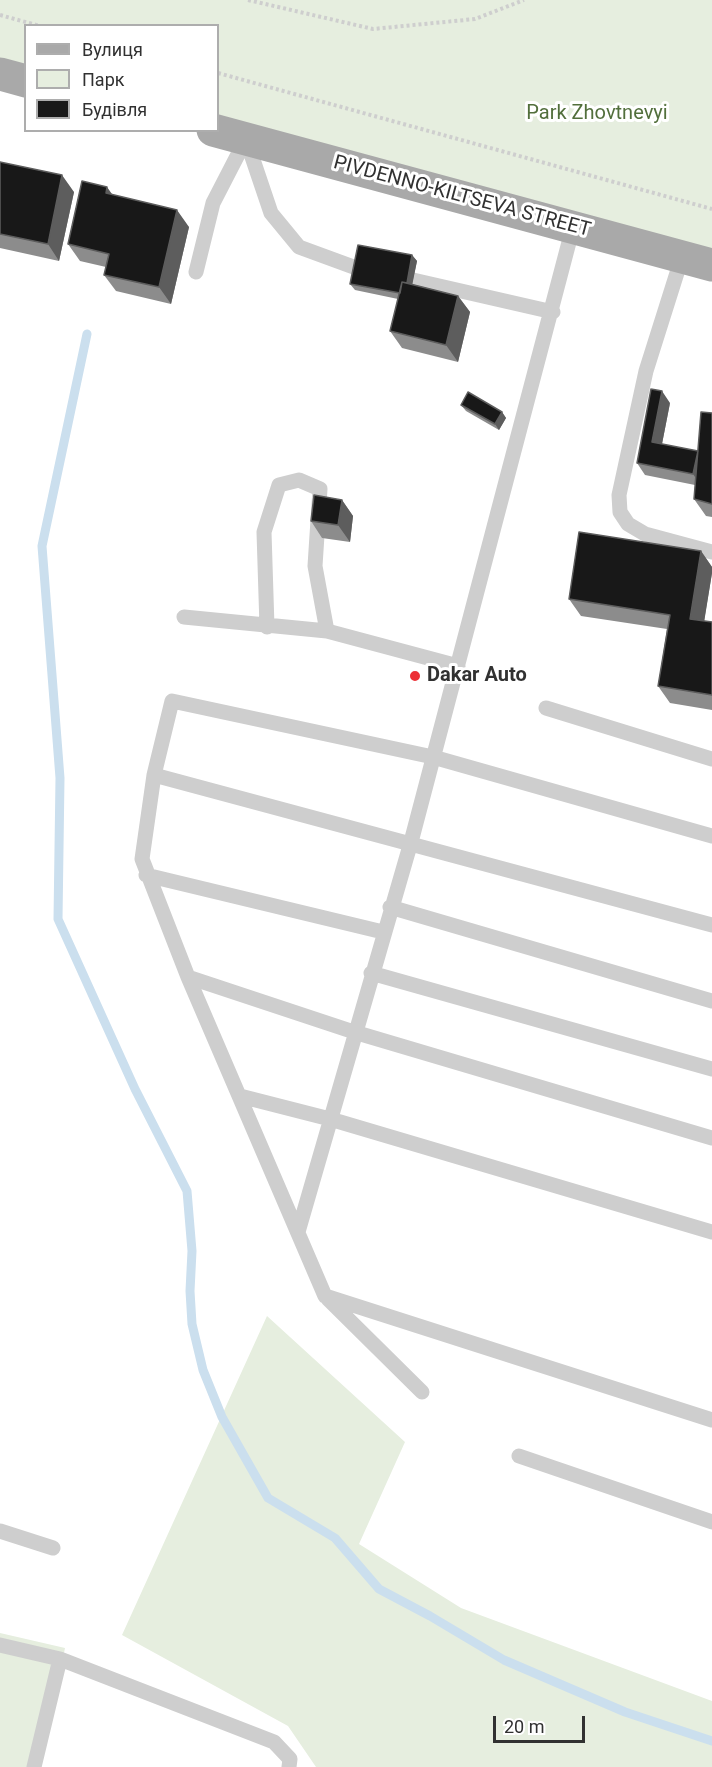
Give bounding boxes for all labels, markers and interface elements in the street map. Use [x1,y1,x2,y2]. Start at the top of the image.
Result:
legend [24,24,219,132]
text: Вулиця [82,39,143,60]
text: Парк [82,69,124,90]
text: Будівля [82,99,147,120]
park label: Park Zhovtnevyi [526,102,668,126]
street label: PIVDENNO-KILTSEVA STREET [331,151,593,243]
place label: Dakar Auto [427,664,527,688]
marker: Dakar Auto [408,669,422,683]
scale bar [496,1704,588,1742]
text: 20 m [504,1716,544,1737]

